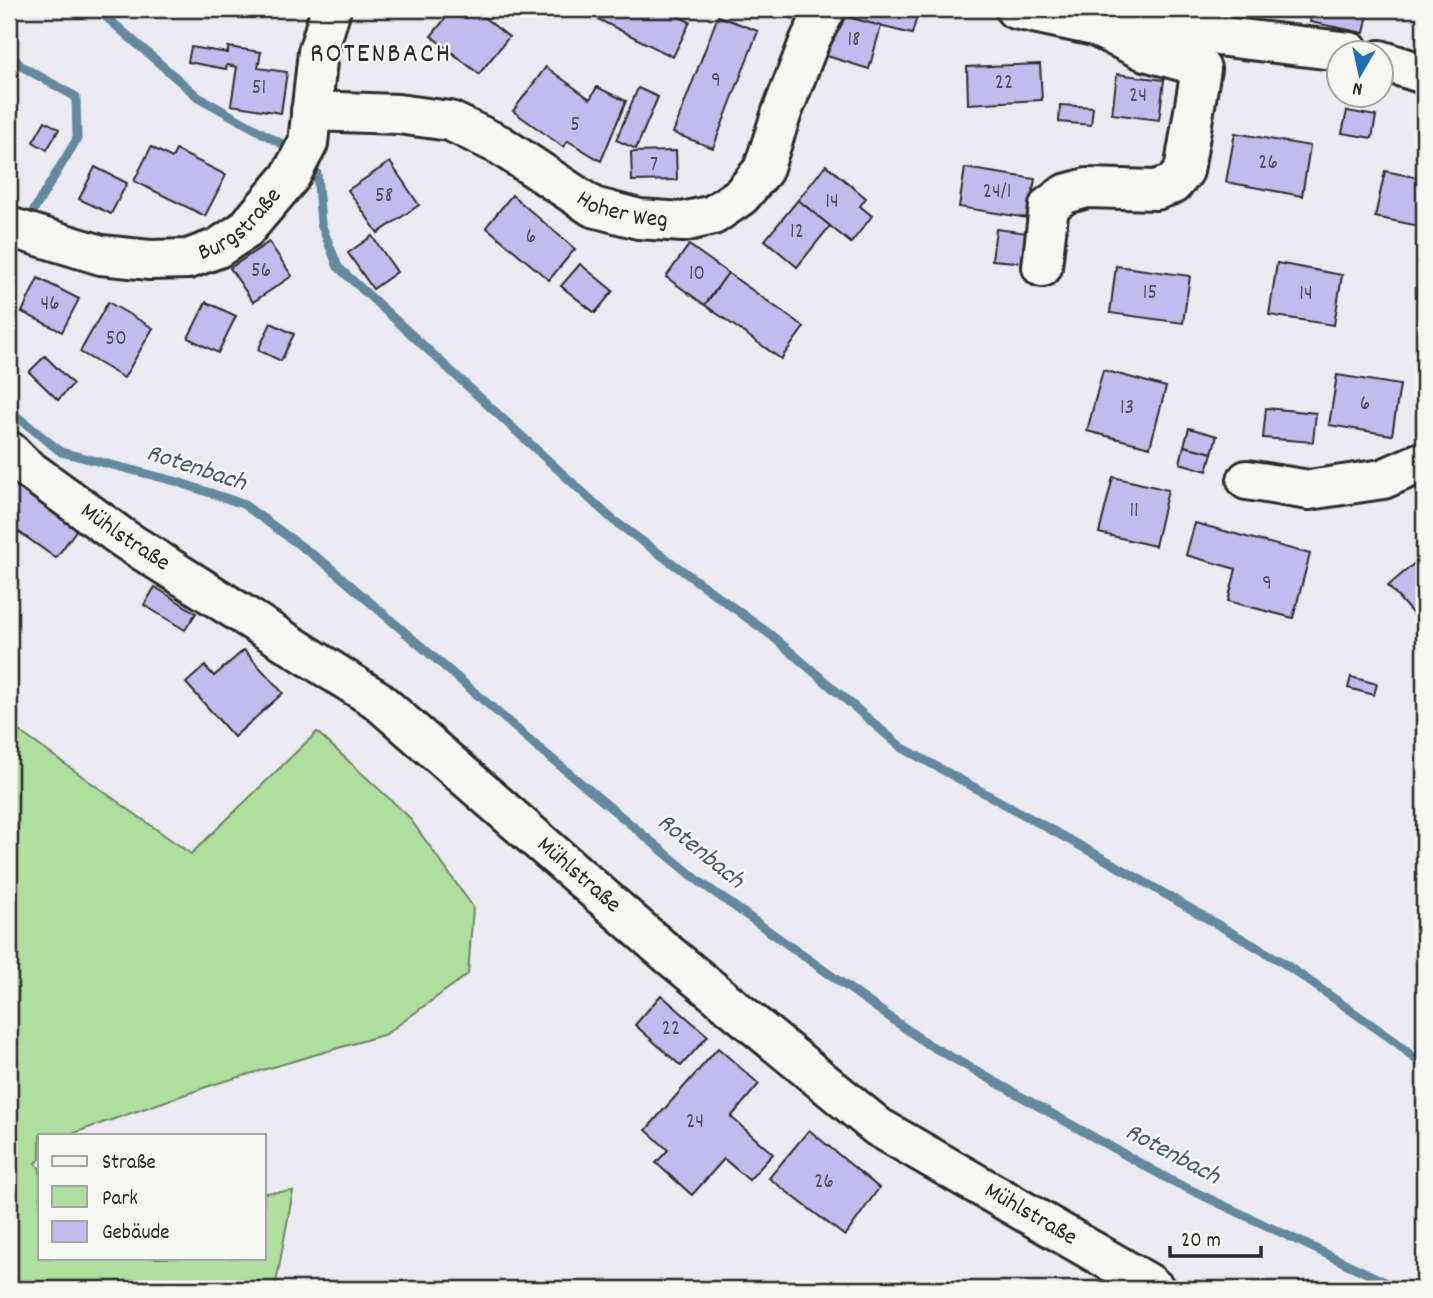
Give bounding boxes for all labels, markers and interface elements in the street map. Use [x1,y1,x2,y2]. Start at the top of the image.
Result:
house number: 18 [847,26,861,56]
district label: ROTENBACH [310,36,452,76]
north arrow [1324,38,1394,108]
house number: 9 [711,67,721,97]
house number: 22 [995,69,1013,99]
text: N [1351,73,1365,101]
house number: 51 [252,74,266,104]
house number: 24 [1129,82,1147,112]
house number: 5 [570,111,580,141]
house number: 26 [1258,149,1278,179]
house number: 7 [650,151,658,181]
house number: 24/1 [983,178,1011,208]
street label: Burgstraße [194,181,291,271]
house number: 58 [375,182,393,212]
street label: Hoher Weg [569,183,669,238]
house number: 14 [825,188,839,218]
house number: 12 [790,218,804,248]
house number: 6 [526,223,536,253]
house number: 56 [251,257,271,287]
house number: 10 [689,260,705,290]
house number: 15 [1143,279,1157,309]
house number: 14 [1299,280,1313,310]
house number: 46 [40,290,60,320]
house number: 50 [105,325,127,355]
house number: 6 [1360,390,1370,420]
house number: 13 [1120,394,1134,424]
water label: Rotenbach [141,435,252,503]
street label: Mühlstraße [73,495,176,581]
house number: 11 [1129,497,1139,527]
house number: 9 [1262,570,1272,600]
water label: Rotenbach [648,805,753,900]
street label: Mühlstraße [529,829,628,922]
house number: 22 [662,1015,680,1045]
house number: 24 [686,1108,704,1138]
water label: Rotenbach [1118,1114,1227,1196]
legend [38,1134,266,1260]
text: Straße [102,1149,156,1179]
house number: 26 [814,1168,834,1198]
street label: Mühlstraße [977,1175,1083,1255]
text: Park [102,1185,138,1215]
scale bar [1170,1214,1262,1258]
text: Gebäude [102,1219,170,1249]
text: 20 m [1181,1227,1221,1257]

